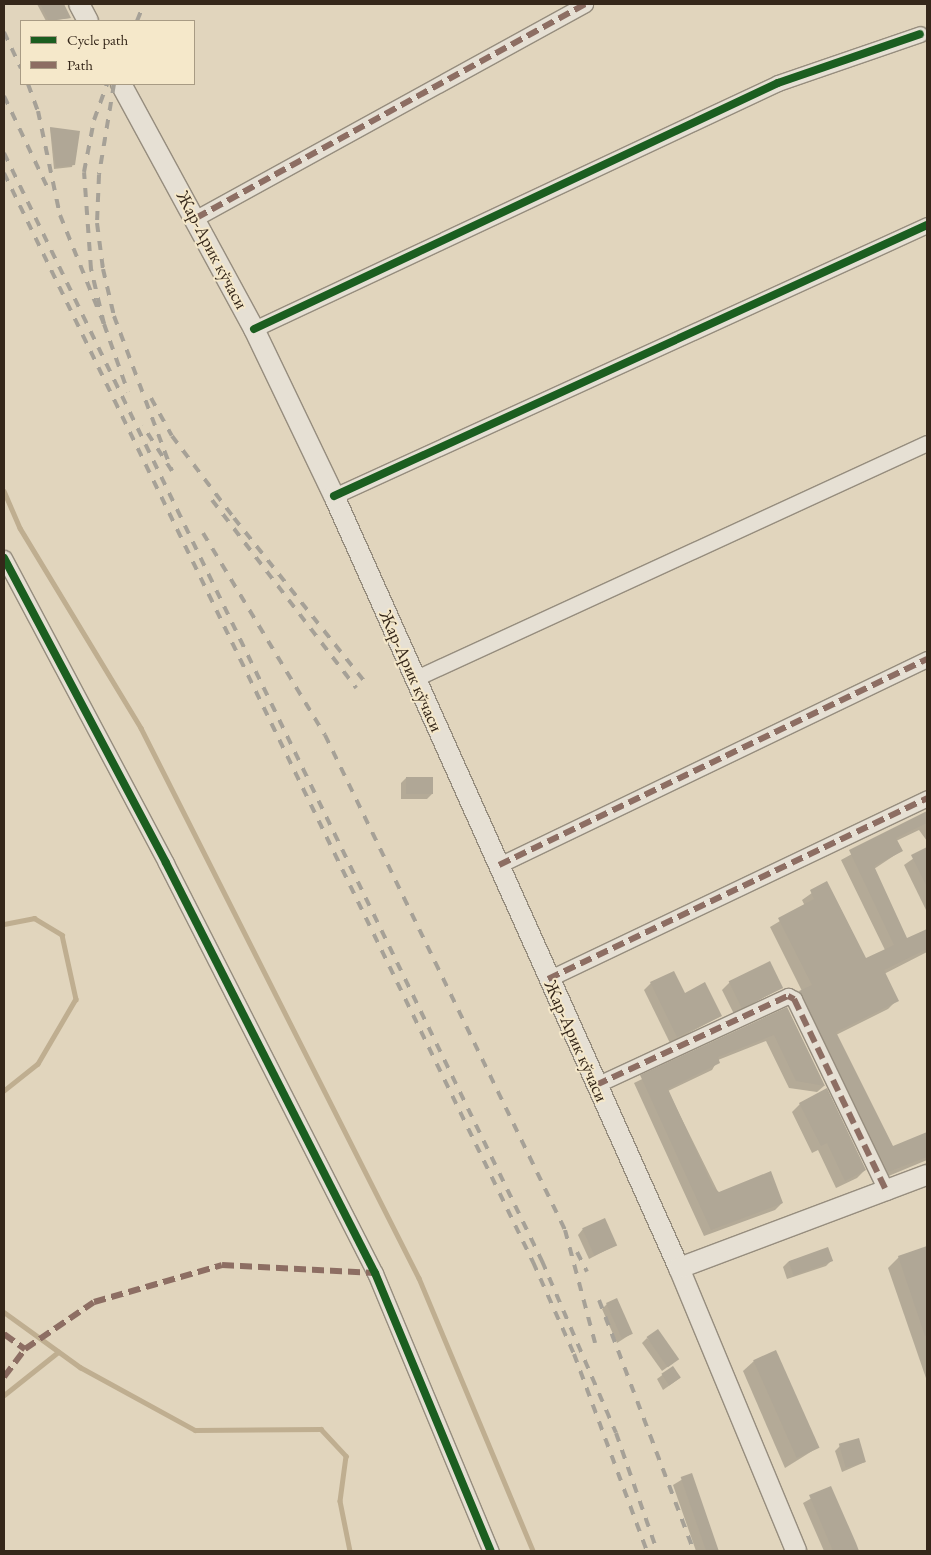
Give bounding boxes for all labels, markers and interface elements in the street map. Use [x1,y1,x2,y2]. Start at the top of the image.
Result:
legend [20,20,195,85]
text: Cycle path [67,30,128,49]
text: Path [67,55,93,74]
street label: Жар-Арик кўчаси [172,187,252,313]
street label: Жар-Арик кўчаси [375,607,447,735]
street label: Жар-Арик кўчаси [540,977,612,1105]

